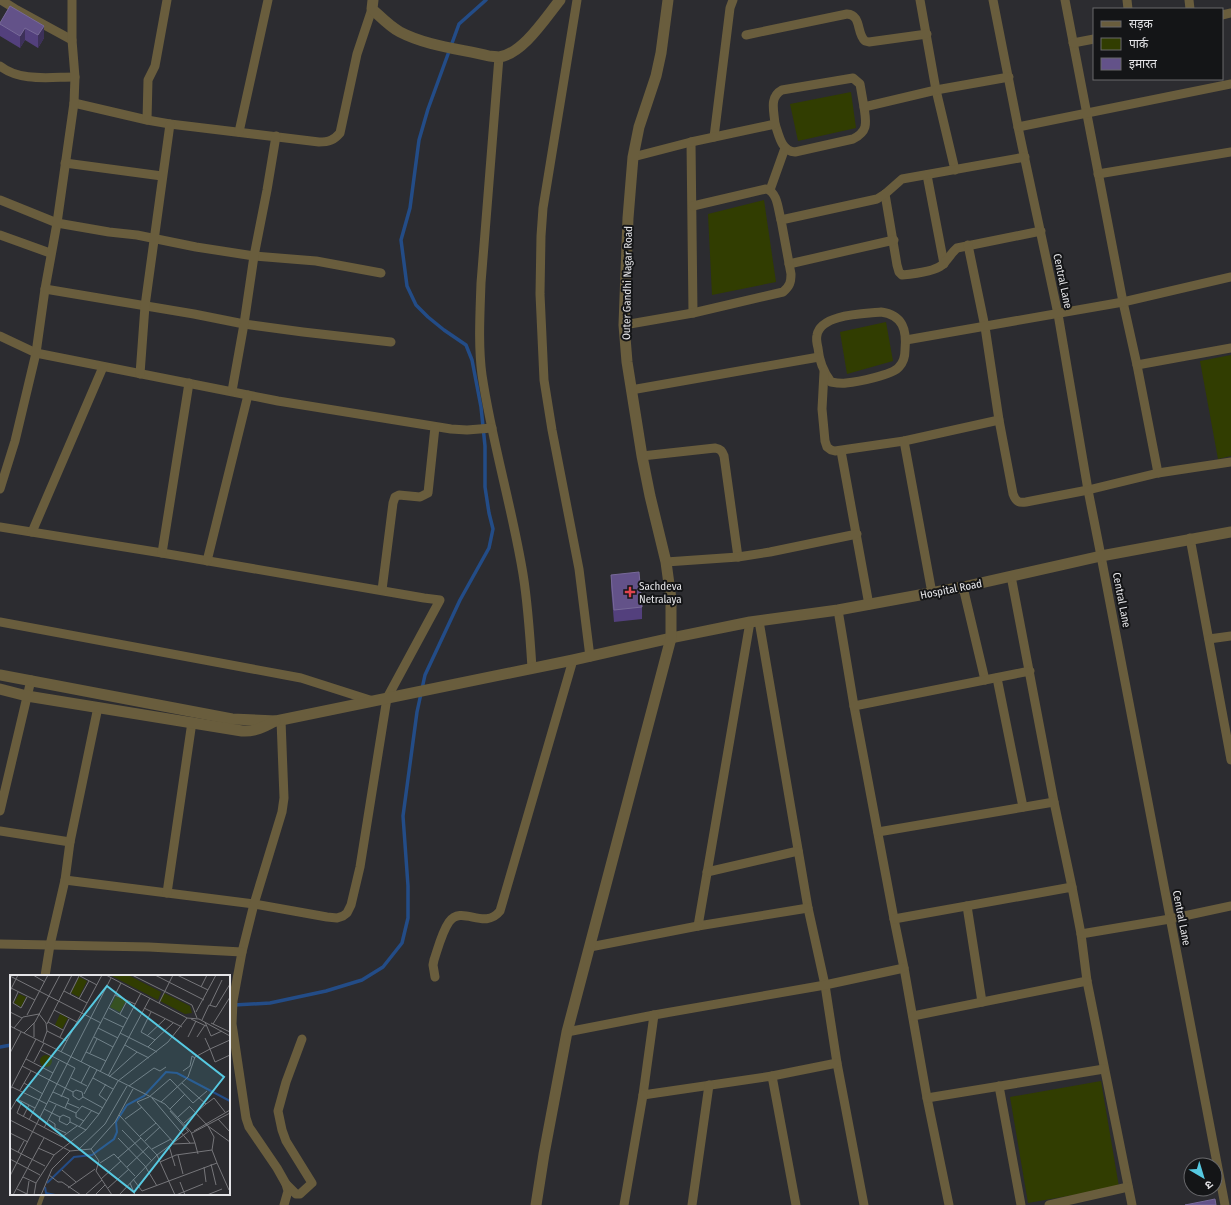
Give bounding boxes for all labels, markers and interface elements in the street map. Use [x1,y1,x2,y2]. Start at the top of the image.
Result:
legend [1093,8,1223,80]
text: सड़क [1129,17,1154,31]
text: पार्क [1129,37,1149,51]
text: इमारत [1129,57,1158,71]
street label: Outer Gandhi Nagar Road [620,226,635,340]
street label: Central Lane [1050,252,1075,310]
street label: Central Lane [1110,571,1133,629]
street label: Hospital Road [919,577,983,602]
place label: Sachdeva Netralaya [639,580,682,606]
marker: Sachdeva Netralaya [624,586,636,598]
street label: Central Lane [1170,889,1193,947]
inset map [10,975,230,1195]
north arrow [1183,1157,1223,1197]
text: उ [1202,1177,1215,1192]

